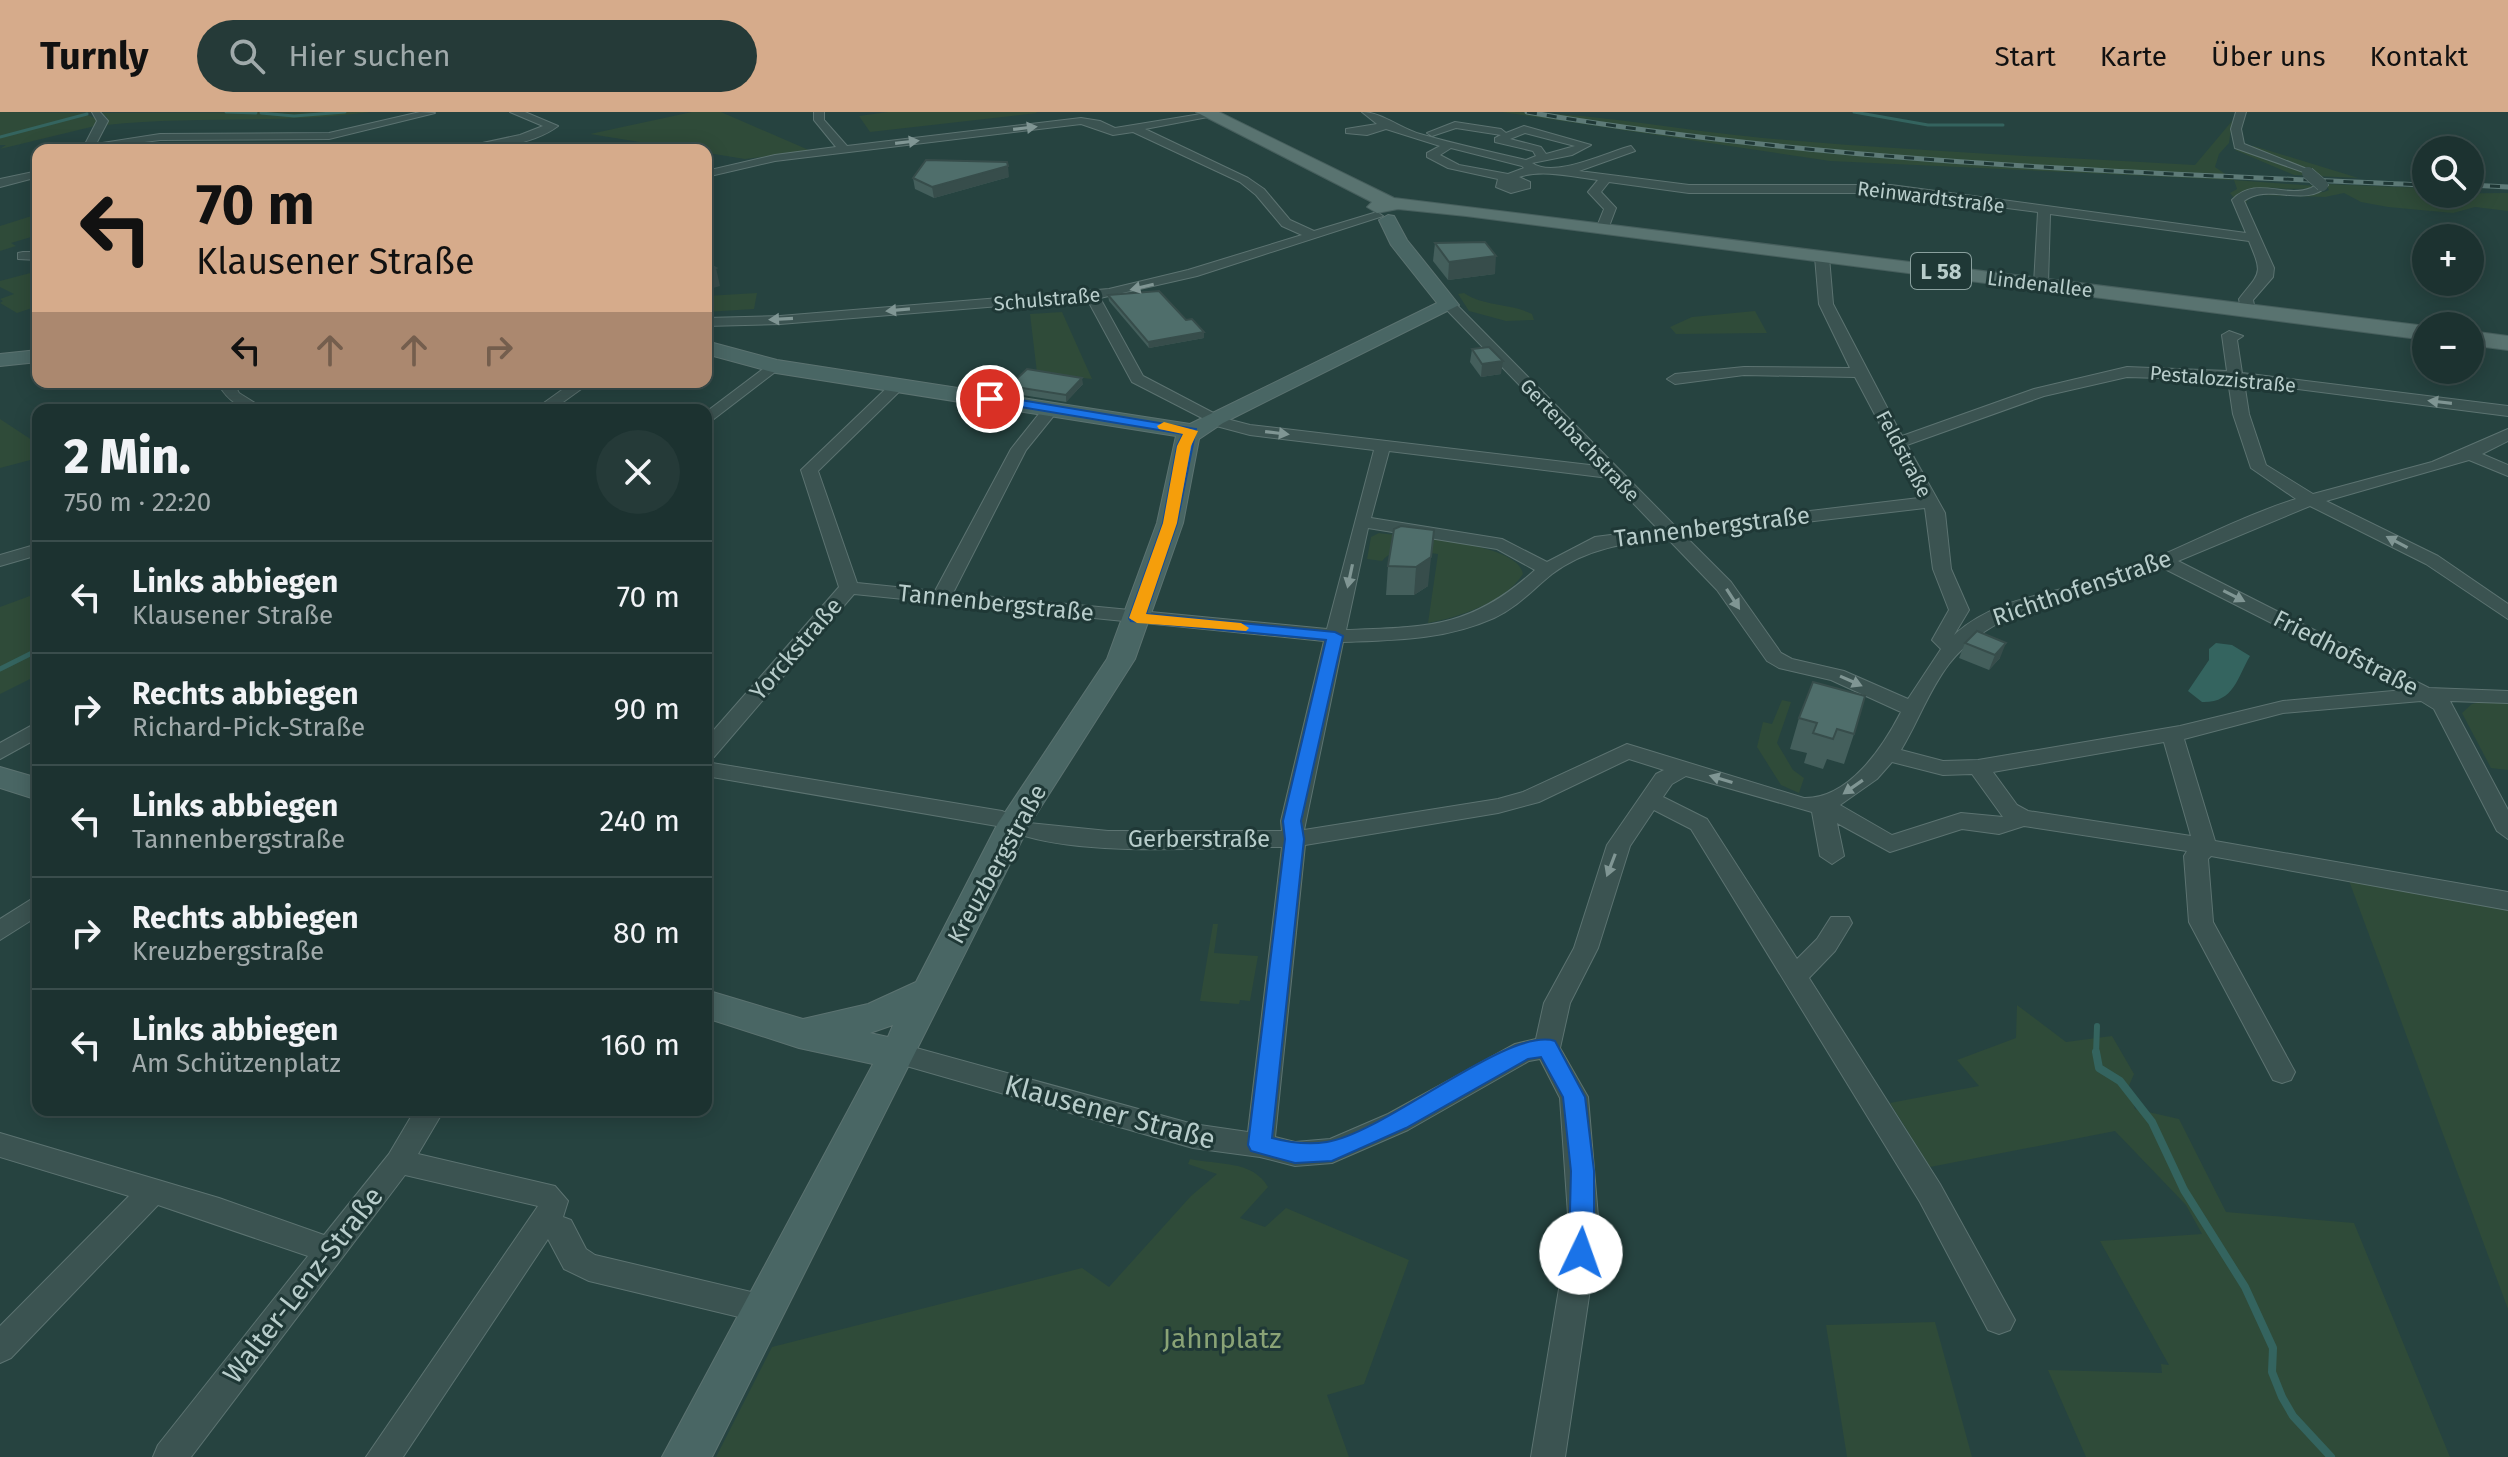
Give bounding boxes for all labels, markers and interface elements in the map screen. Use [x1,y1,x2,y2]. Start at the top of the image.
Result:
search box [197,20,757,92]
text: Turnly [40,33,149,79]
icon: search [225,34,269,78]
text: Hier suchen [289,38,451,74]
text: Start [1994,40,2056,73]
text: Karte [2100,40,2167,73]
text: Über uns [2211,40,2326,73]
text: Kontakt [2370,40,2468,73]
one-way arrow [1013,121,1038,134]
one-way arrow [894,135,919,148]
map controls [2412,136,2484,384]
button: search [2412,136,2484,208]
text: 70 m [196,172,315,239]
icon: left [64,176,168,280]
street label: Reinwardtstraße [1856,176,2006,218]
button: + [2412,224,2484,296]
text: Klausener Straße [196,240,475,284]
road number: L 58 [1911,253,1971,289]
street label: Lindenallee [1986,266,2094,302]
one-way arrow [1130,281,1155,293]
street label: Schulstraße [993,282,1101,316]
one-way arrow [885,304,910,317]
button: − [2412,312,2484,384]
one-way arrow [768,313,793,326]
icon: left [224,328,268,372]
icon: ahead [308,328,352,372]
icon: ahead [392,328,436,372]
icon: right [476,328,520,372]
street label: Pestalozzistraße [2149,361,2297,397]
pin [956,365,1024,433]
street label: Gertenbachstraße [1515,373,1645,507]
icon: arrive [968,377,1012,421]
one-way arrow [2427,396,2452,409]
street label: Feldstraße [1871,406,1937,502]
one-way arrow [1265,427,1290,440]
text: 2 Min. [64,428,191,486]
button: close [596,430,680,514]
text: 750 m · 22:20 [64,487,211,518]
street label: Tannenbergstraße [1613,501,1811,553]
one-way arrow [2386,535,2408,549]
street label: Richthofenstraße [1989,544,2175,632]
one-way arrow [1343,563,1356,588]
text: Links abbiegen [132,564,338,600]
icon: left [64,575,108,619]
text: 70 m [617,579,680,615]
street label: Tannenbergstraße [897,579,1095,627]
one-way arrow [1725,588,1740,610]
one-way arrow [2223,589,2246,603]
street label: Yorckstraße [744,592,848,706]
text: Klausener Straße [132,600,333,631]
street label: Friedhofstraße [2269,604,2423,702]
one-way arrow [1839,675,1863,688]
text: Rechts abbiegen [132,676,359,712]
icon: right [64,687,108,731]
text: 90 m [614,691,680,727]
text: Richard-Pick-Straße [132,712,365,743]
one-way arrow [1709,773,1733,785]
one-way arrow [1842,779,1863,794]
street label: Kreuzbergstraße [942,780,1052,948]
text: Links abbiegen [132,788,338,824]
icon: left [64,799,108,843]
text: 240 m [600,803,680,839]
text: Tannenbergstraße [132,824,345,855]
street label: Gerberstraße [1128,825,1270,853]
one-way arrow [1604,853,1617,877]
text: Rechts abbiegen [132,900,359,936]
icon: right [64,911,108,955]
text: 80 m [613,915,680,951]
text: Kreuzbergstraße [132,936,324,967]
text: Links abbiegen [132,1012,338,1048]
icon: left [64,1023,108,1067]
text: 160 m [601,1027,680,1063]
text: Am Schützenplatz [132,1048,341,1079]
street label: Klausener Straße [1001,1068,1219,1156]
street label: Walter-Lenz-Straße [216,1180,390,1390]
position arrow [1539,1211,1623,1295]
park label: Jahnplatz [1163,1322,1281,1355]

